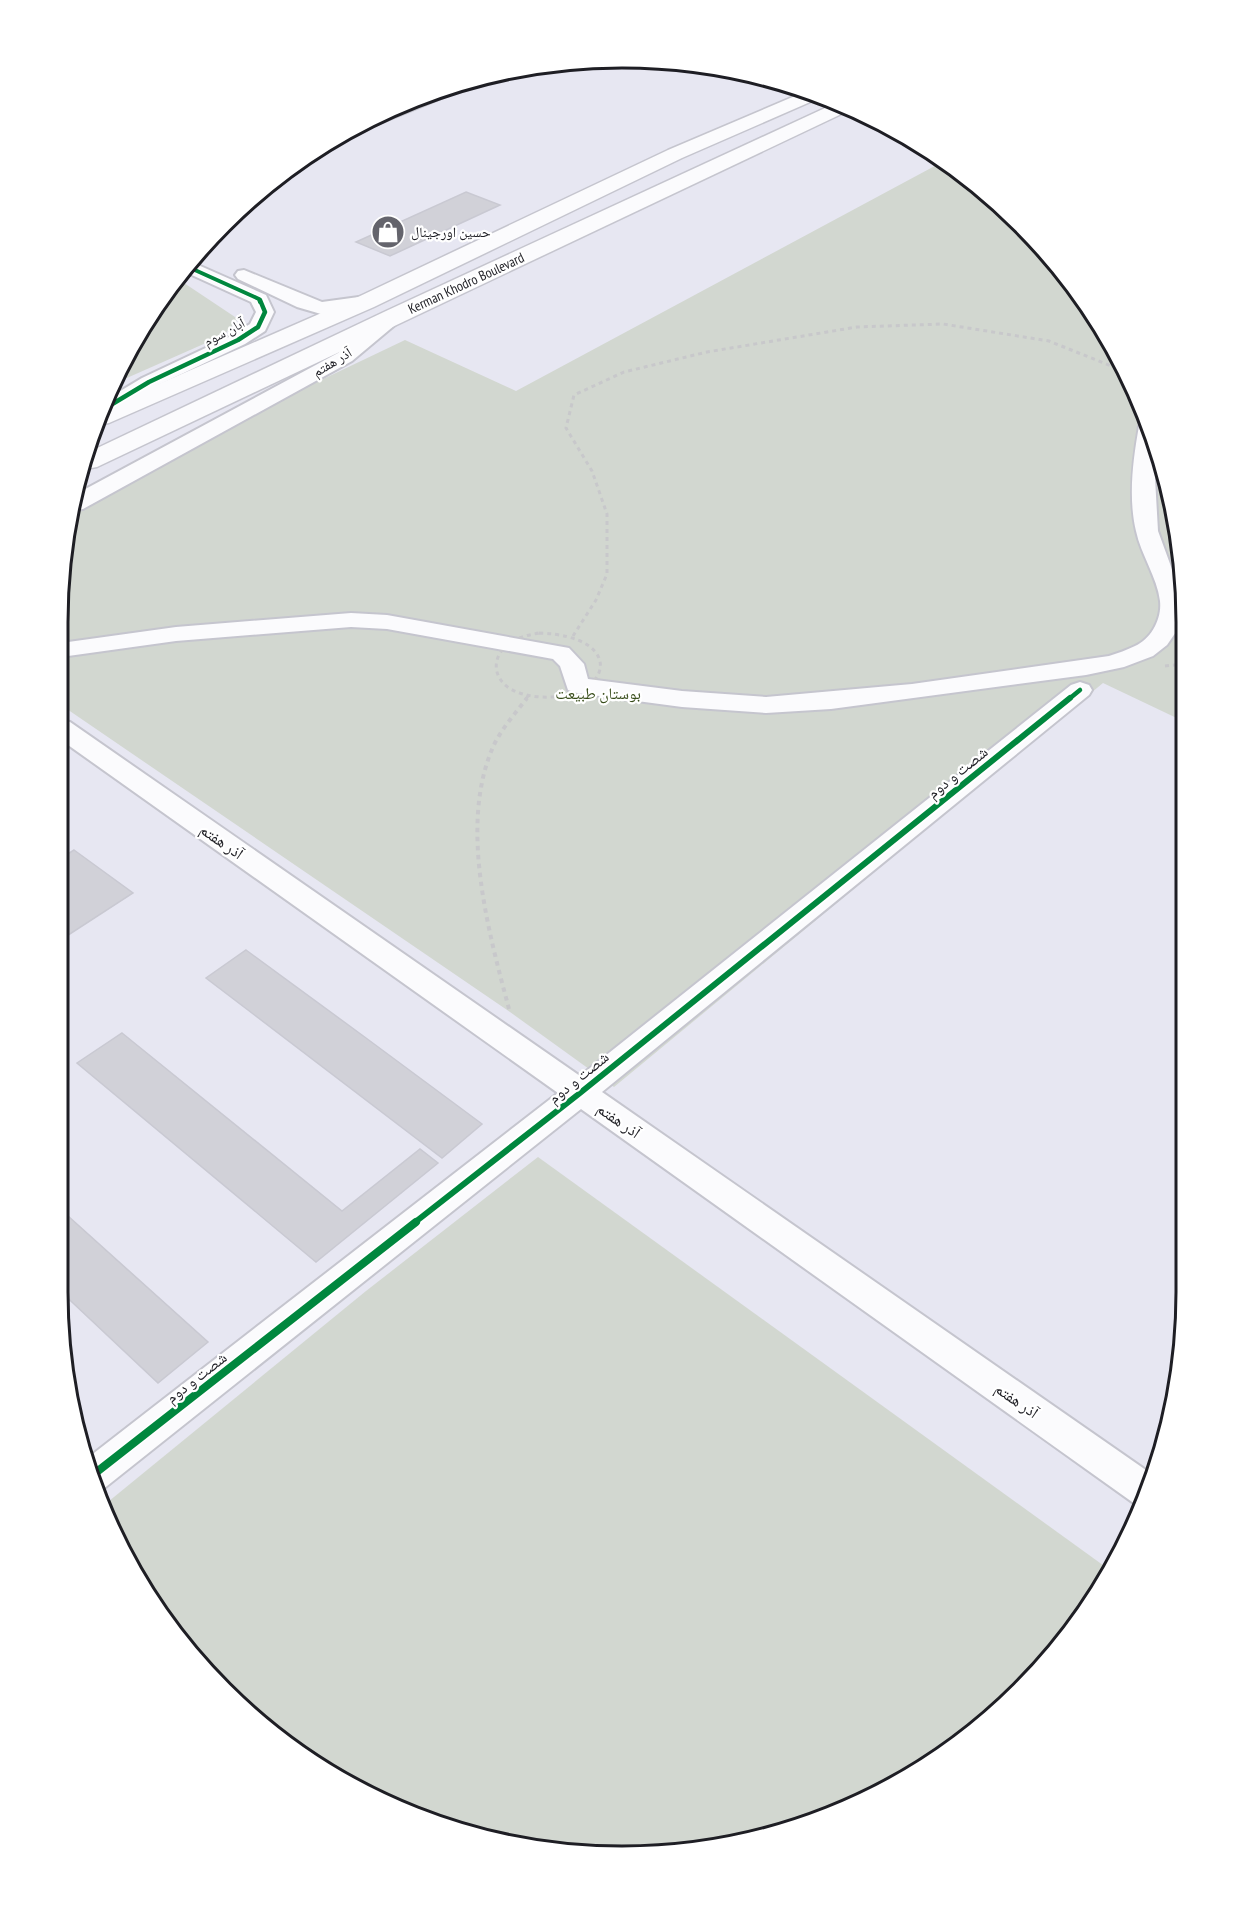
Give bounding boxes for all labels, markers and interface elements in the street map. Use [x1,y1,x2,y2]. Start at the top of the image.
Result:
shop icon: حسین اورجینال [370,214,406,250]
place label: حسین اورجینال [411,223,491,241]
street label: Kerman Khodro Boulevard [405,248,527,318]
street label: آبان سوم [200,313,249,351]
street label: آذر هفتم [309,343,356,382]
park label: بوستان طبیعت [555,683,641,704]
street label: شصت و دوم [923,741,992,803]
street label: آذر هفتم [196,819,248,864]
street label: شصت و دوم [544,1046,613,1108]
street label: آذر هفتم [593,1098,645,1143]
street label: شصت و دوم [161,1347,231,1408]
street label: آذر هفتم [991,1378,1043,1423]

